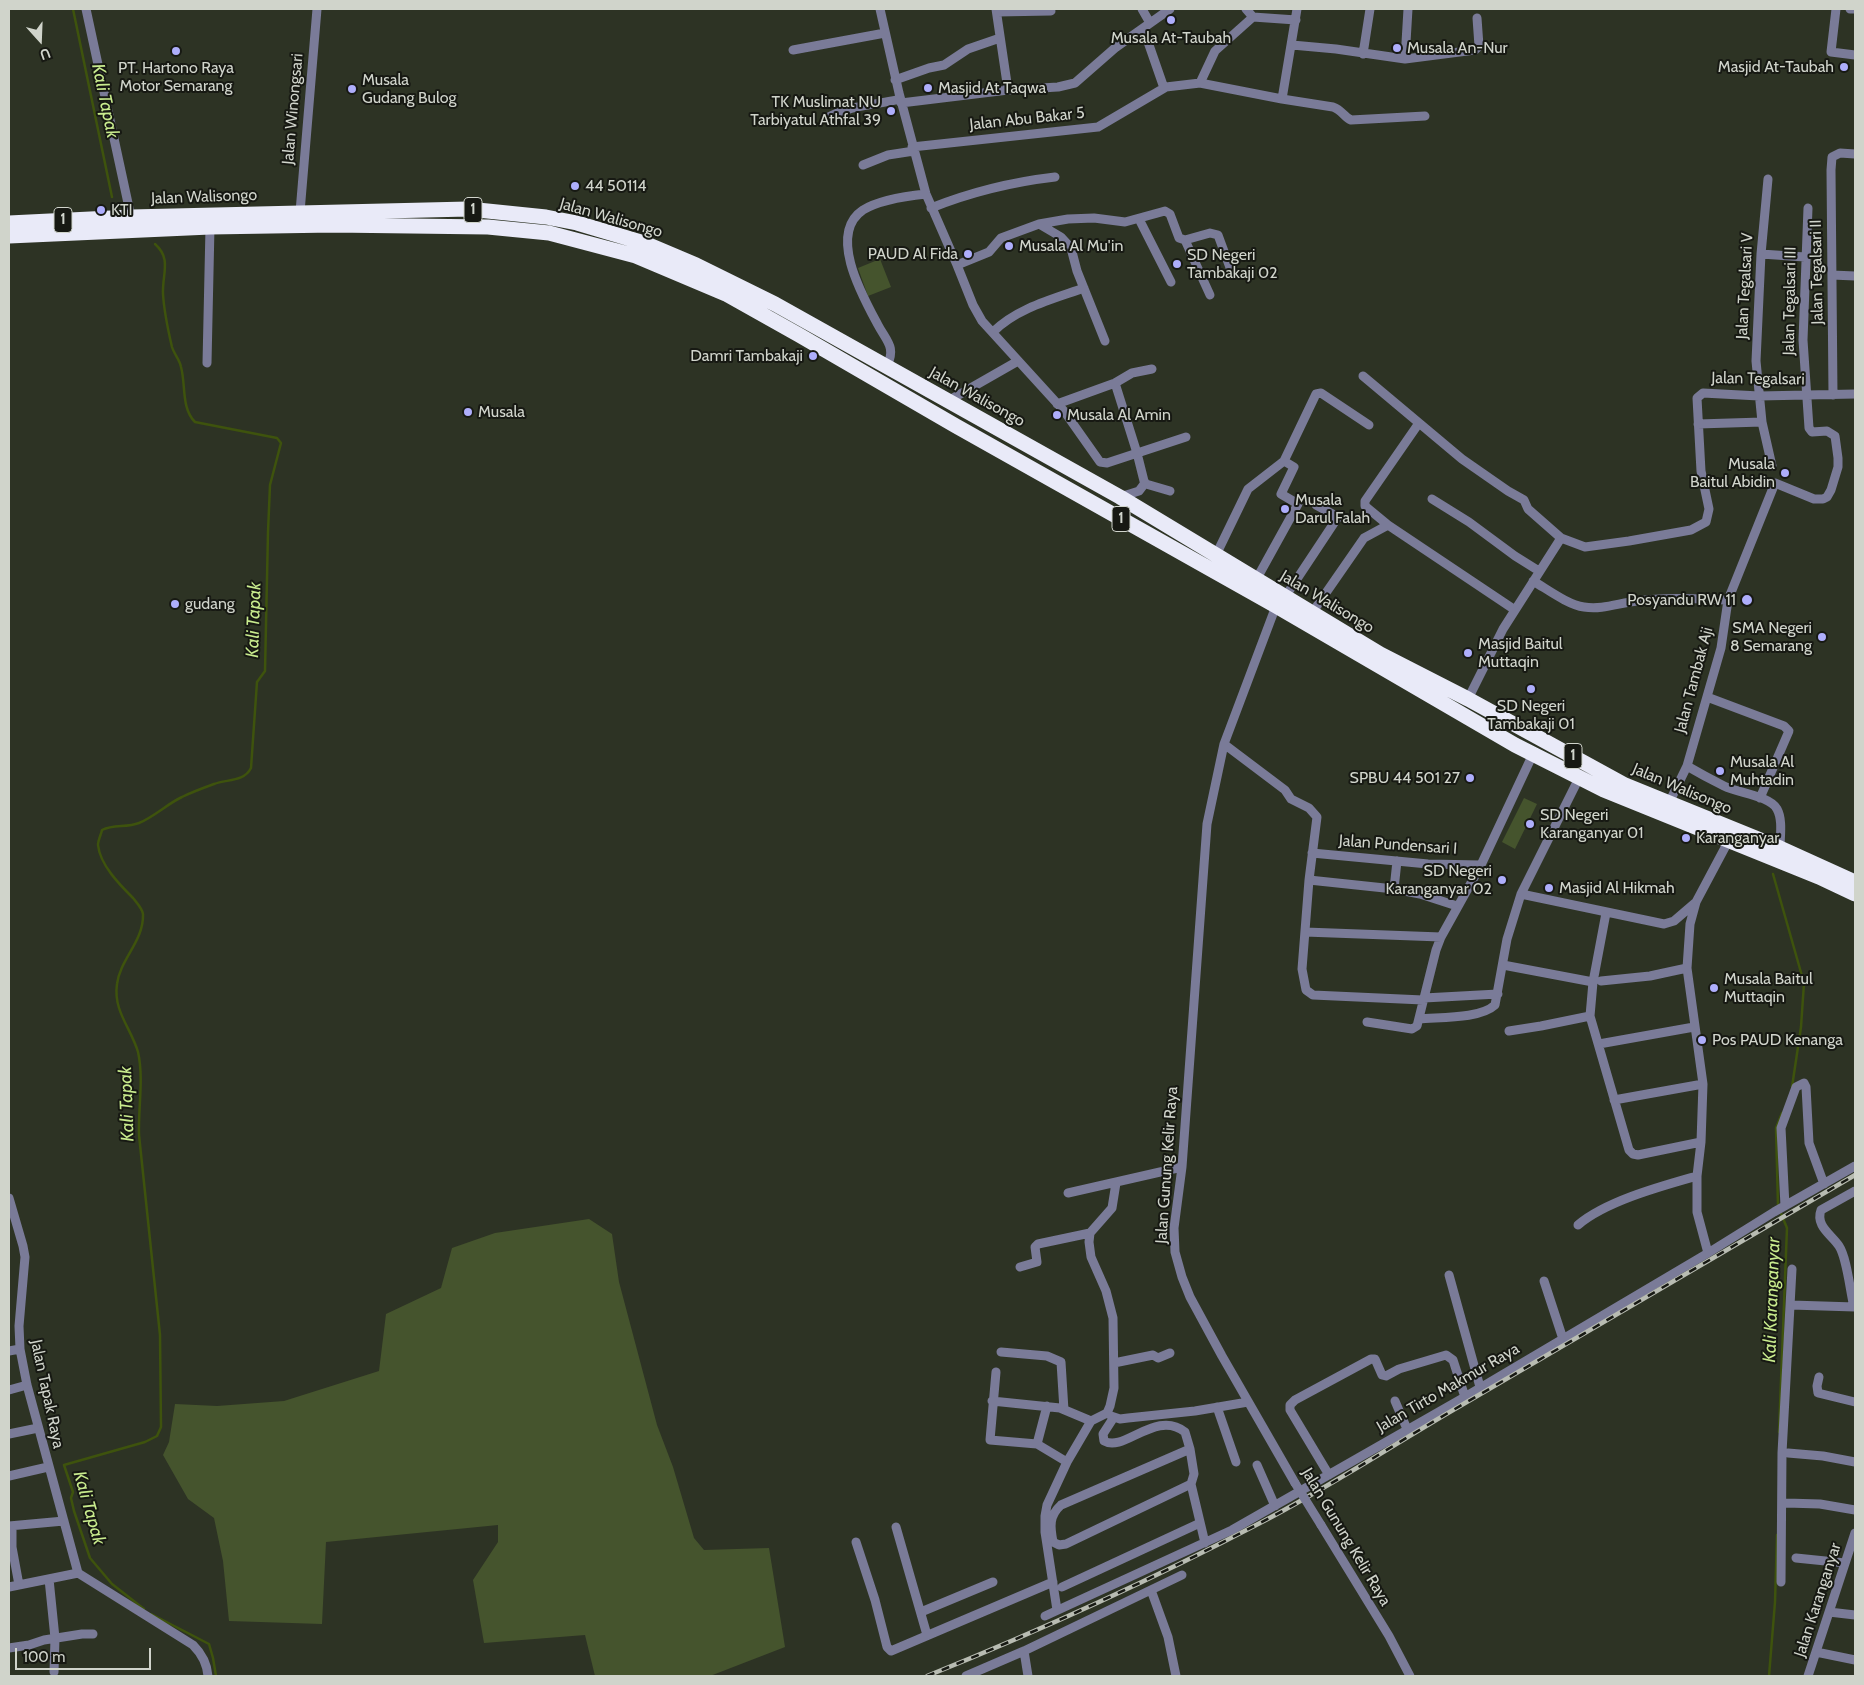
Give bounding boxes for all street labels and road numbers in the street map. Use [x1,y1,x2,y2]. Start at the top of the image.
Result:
street label: Jalan Winongsari [279,53,307,165]
street label: Jalan Abu Bakar 5 [968,103,1086,135]
street label: Jalan Walisongo [151,186,257,208]
street label: Jalan Walisongo [557,194,665,242]
road number: 1 [464,198,482,222]
road number: 1 [54,208,72,232]
street label: Jalan Tegalsari II [1806,219,1828,325]
street label: Jalan Tegalsari V [1733,232,1757,340]
street label: Jalan Tegalsari III [1779,246,1801,356]
street label: Jalan Walisongo [926,363,1028,431]
street label: Jalan Tegalsari [1711,369,1805,389]
road number: 1 [1112,506,1130,532]
street label: Jalan Walisongo [1277,566,1377,638]
street label: Jalan Tambak Aji [1671,625,1717,735]
road number: 1 [1564,744,1582,768]
street label: Jalan Walisongo [1629,759,1735,819]
street label: Jalan Pundensari I [1338,831,1458,859]
street label: Jalan Gunung Kelir Raya [1152,1086,1182,1244]
street label: Jalan Tapak Raya [26,1338,68,1450]
street label: Jalan Tirto Makmur Raya [1373,1339,1523,1437]
street label: Jalan Gunung Kelir Raya [1297,1465,1395,1609]
street label: Jalan Karanganyar [1790,1540,1846,1660]

